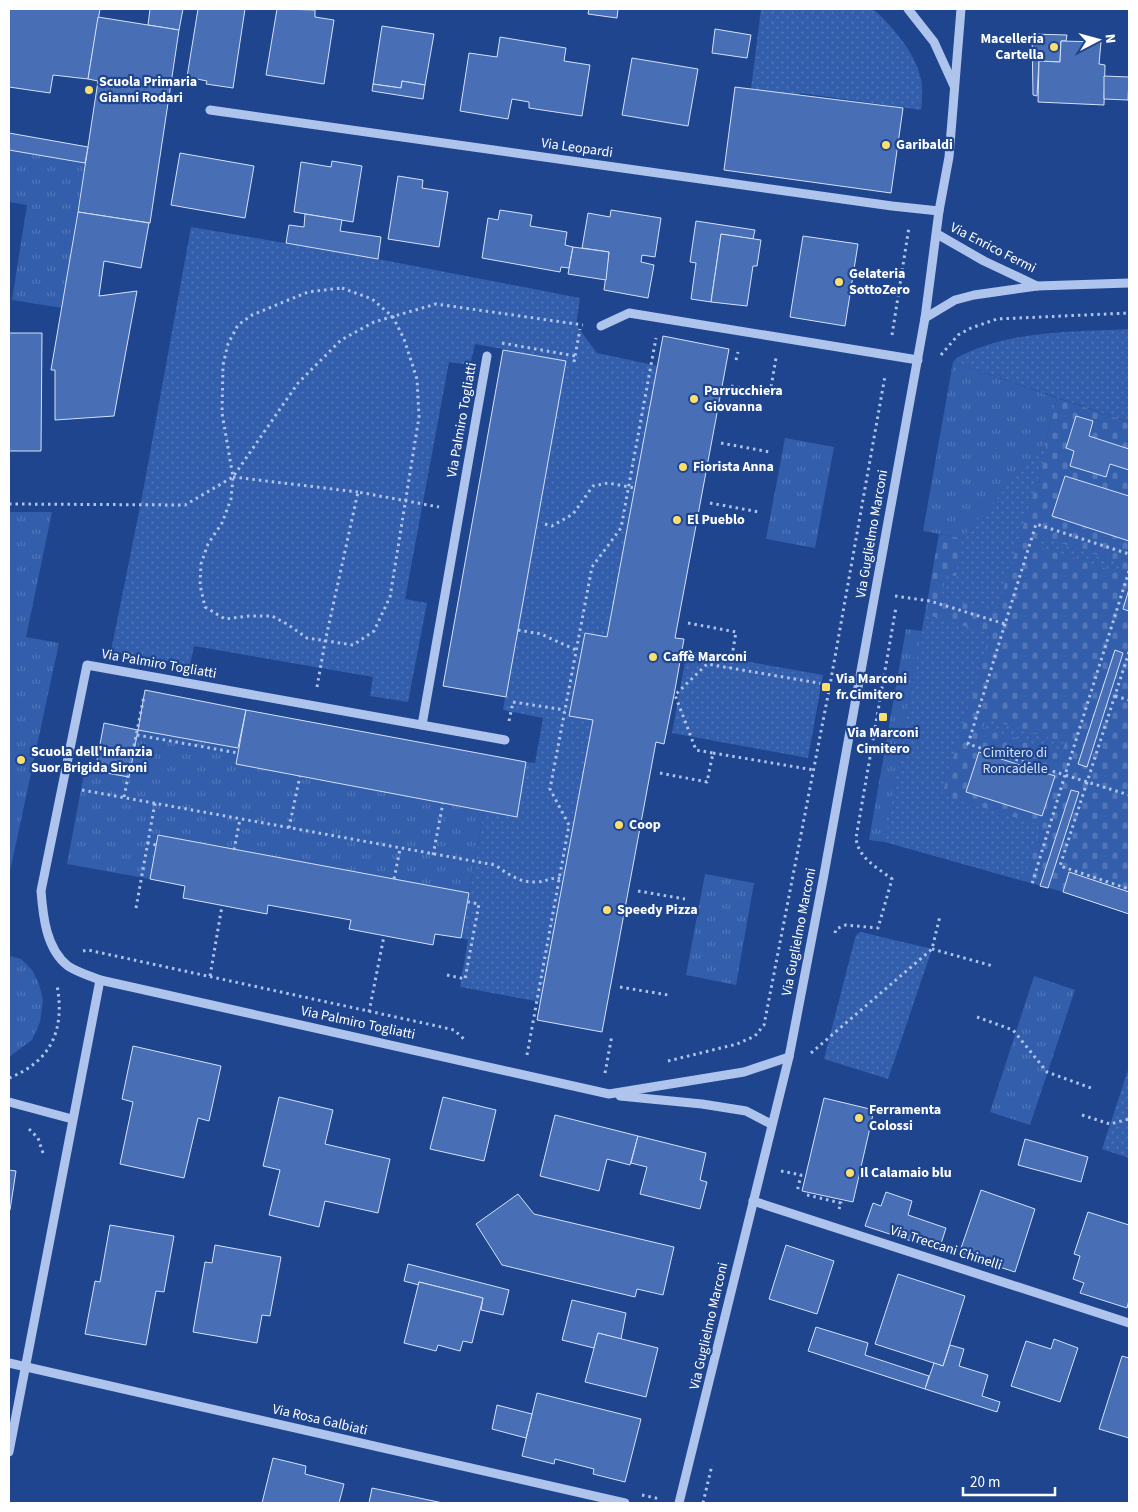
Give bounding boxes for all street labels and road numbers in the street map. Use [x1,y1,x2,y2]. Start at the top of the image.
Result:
street label: Via Leopardi [540,133,614,163]
street label: Via Enrico Fermi [947,218,1039,278]
street label: Via Palmiro Togliatti [442,361,482,479]
street label: Via Guglielmo Marconi [851,468,893,600]
street label: Via Palmiro Togliatti [100,644,218,684]
street label: Via Guglielmo Marconi [777,866,821,998]
street label: Via Palmiro Togliatti [299,1001,417,1045]
street label: Via Treccani Chinelli [887,1220,1005,1276]
street label: Via Guglielmo Marconi [685,1260,733,1392]
street label: Via Rosa Galbiati [270,1399,370,1441]

